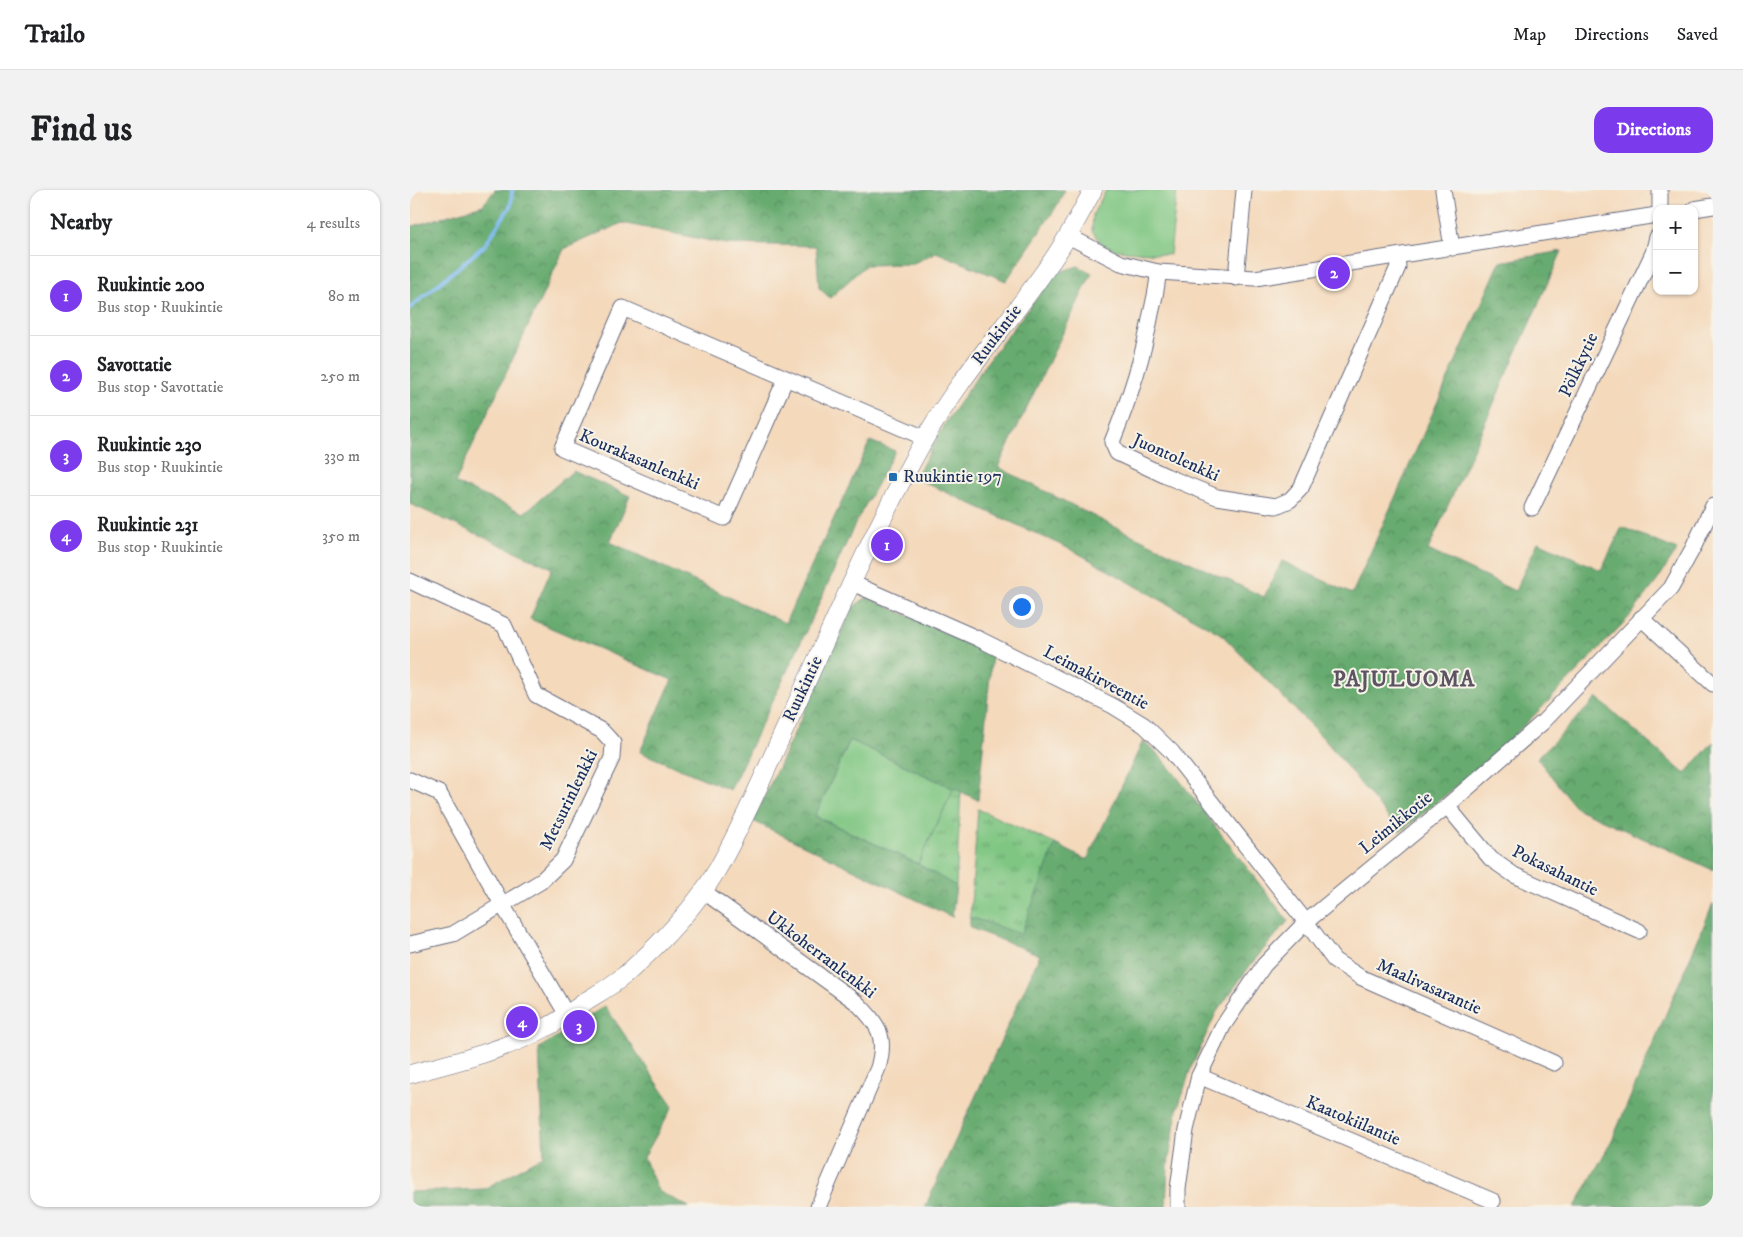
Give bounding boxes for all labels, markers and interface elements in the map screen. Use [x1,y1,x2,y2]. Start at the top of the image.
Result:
text: Trailo [25,20,85,50]
text: Map [1513,24,1546,46]
text: Directions [1574,24,1649,46]
text: Saved [1677,24,1718,46]
button: Directions [1594,107,1713,153]
text: Find us [30,108,132,152]
map controls [1653,205,1698,295]
button: + [1653,205,1698,250]
text: Nearby [50,210,112,236]
text: 4 results [307,213,360,233]
button: − [1653,250,1698,295]
pin: 2 [1318,254,1350,292]
text: Ruukintie 200 [97,274,205,297]
text: 1 [63,286,69,306]
text: 80 m [328,286,360,306]
text: Bus stop · Ruukintie [97,297,223,317]
street label: Ruukintie [967,300,1027,370]
street label: Pölkkytie [1555,329,1603,401]
text: Savottatie [97,354,172,377]
text: 2 [62,366,70,386]
text: 250 m [320,366,360,386]
text: Bus stop · Savottatie [97,377,223,397]
street label: Kourakasanlenkki [576,425,702,495]
street label: Juontolenkki [1127,428,1223,487]
text: Ruukintie 230 [97,434,202,457]
text: 3 [63,446,69,466]
text: 330 m [324,446,360,466]
text: Bus stop · Ruukintie [97,457,223,477]
place label: Ruukintie 197 [903,466,1002,488]
marker: Ruukintie 197 [887,471,899,483]
text: Ruukintie 231 [97,514,198,537]
text: 4 [61,526,71,546]
text: 350 m [322,526,360,546]
pin: 1 [871,526,903,564]
text: Bus stop · Ruukintie [97,537,223,557]
your location [1009,594,1035,620]
street label: Leimakirveentie [1039,641,1153,715]
street label: Ruukintie [778,653,828,725]
district label: PAJULUOMA [1333,666,1475,693]
street label: Metsurinlenkki [535,746,603,854]
street label: Leimikkotie [1355,787,1437,859]
street label: Pokasahantie [1508,841,1602,901]
street label: Ukkoherranlenkki [762,906,880,1004]
street label: Maalivasarantie [1373,954,1485,1020]
pin: 4 [506,1003,538,1041]
pin: 3 [563,1007,595,1045]
street label: Kaatokiilantie [1302,1091,1404,1151]

